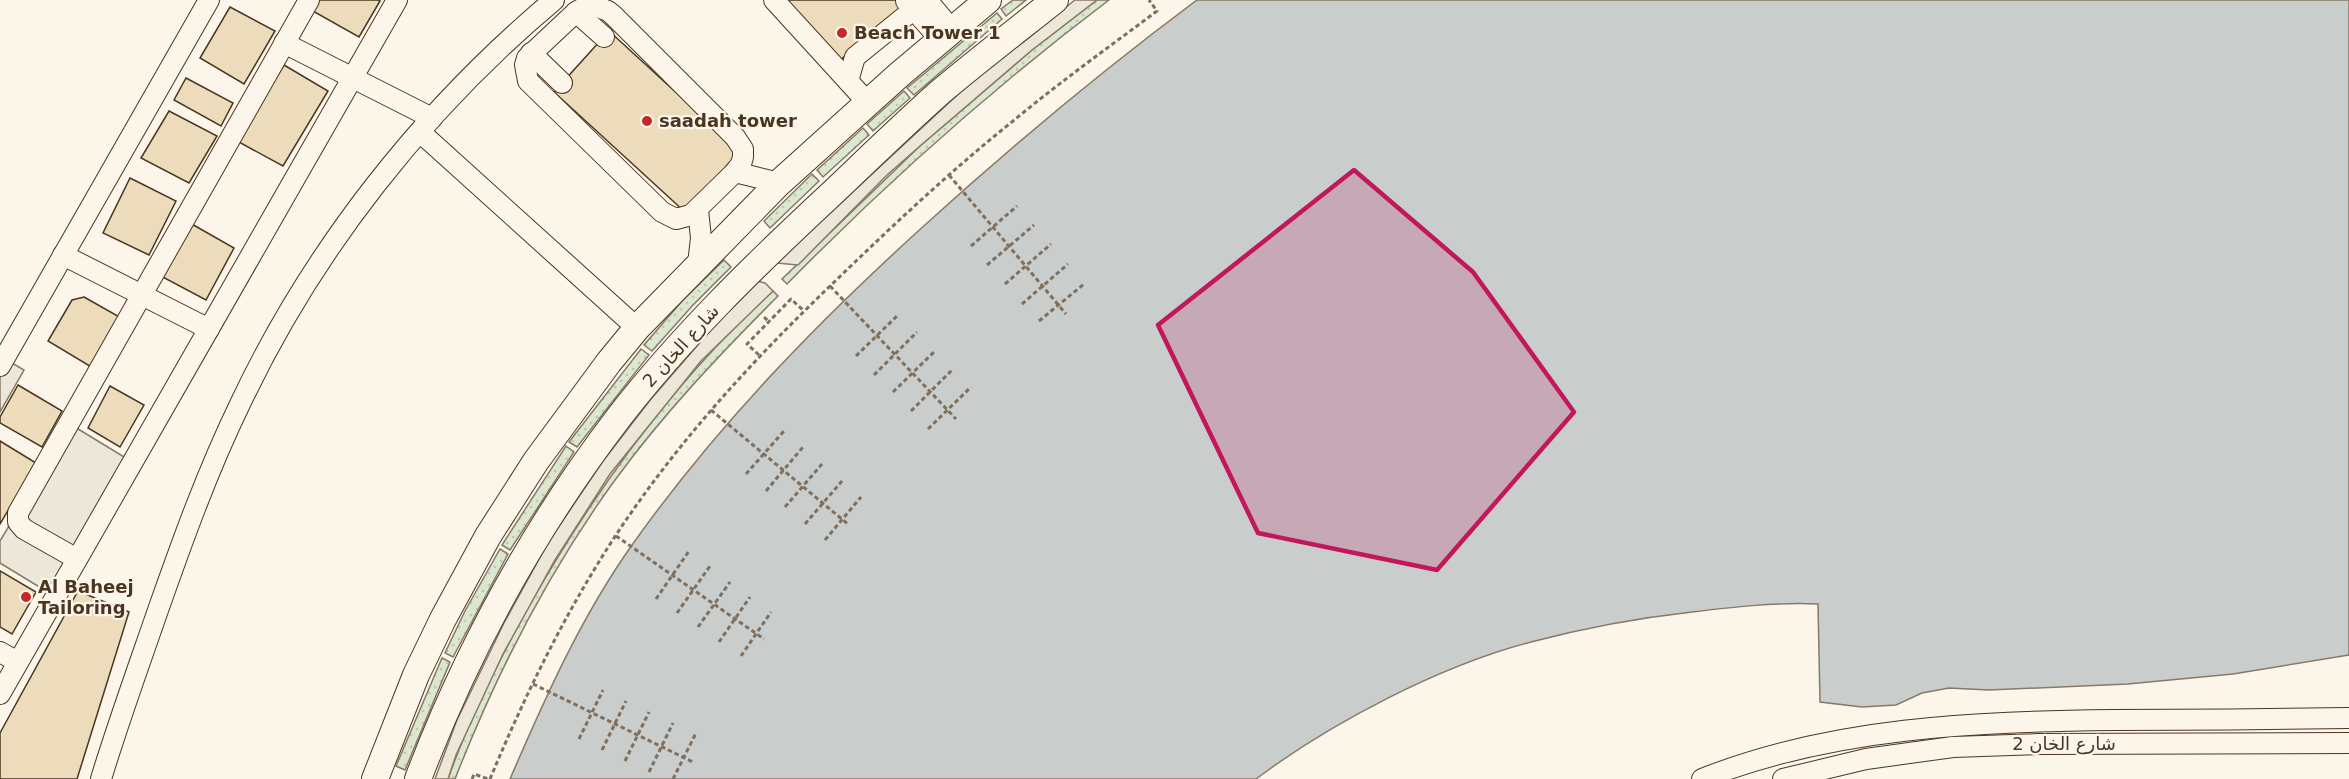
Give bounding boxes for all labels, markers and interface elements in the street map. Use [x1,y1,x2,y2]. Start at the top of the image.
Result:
place label: Beach Tower 1 [854,22,1001,43]
marker: Beach Tower 1 [835,26,849,40]
place label: saadah tower [659,110,797,131]
marker: saadah tower [640,114,654,128]
street label: شارع الخان 2 [638,300,724,392]
place label: Al Baheej Tailoring [38,576,134,618]
marker: Al Baheej Tailoring [19,590,33,604]
street label: شارع الخان 2 [2012,733,2116,755]

